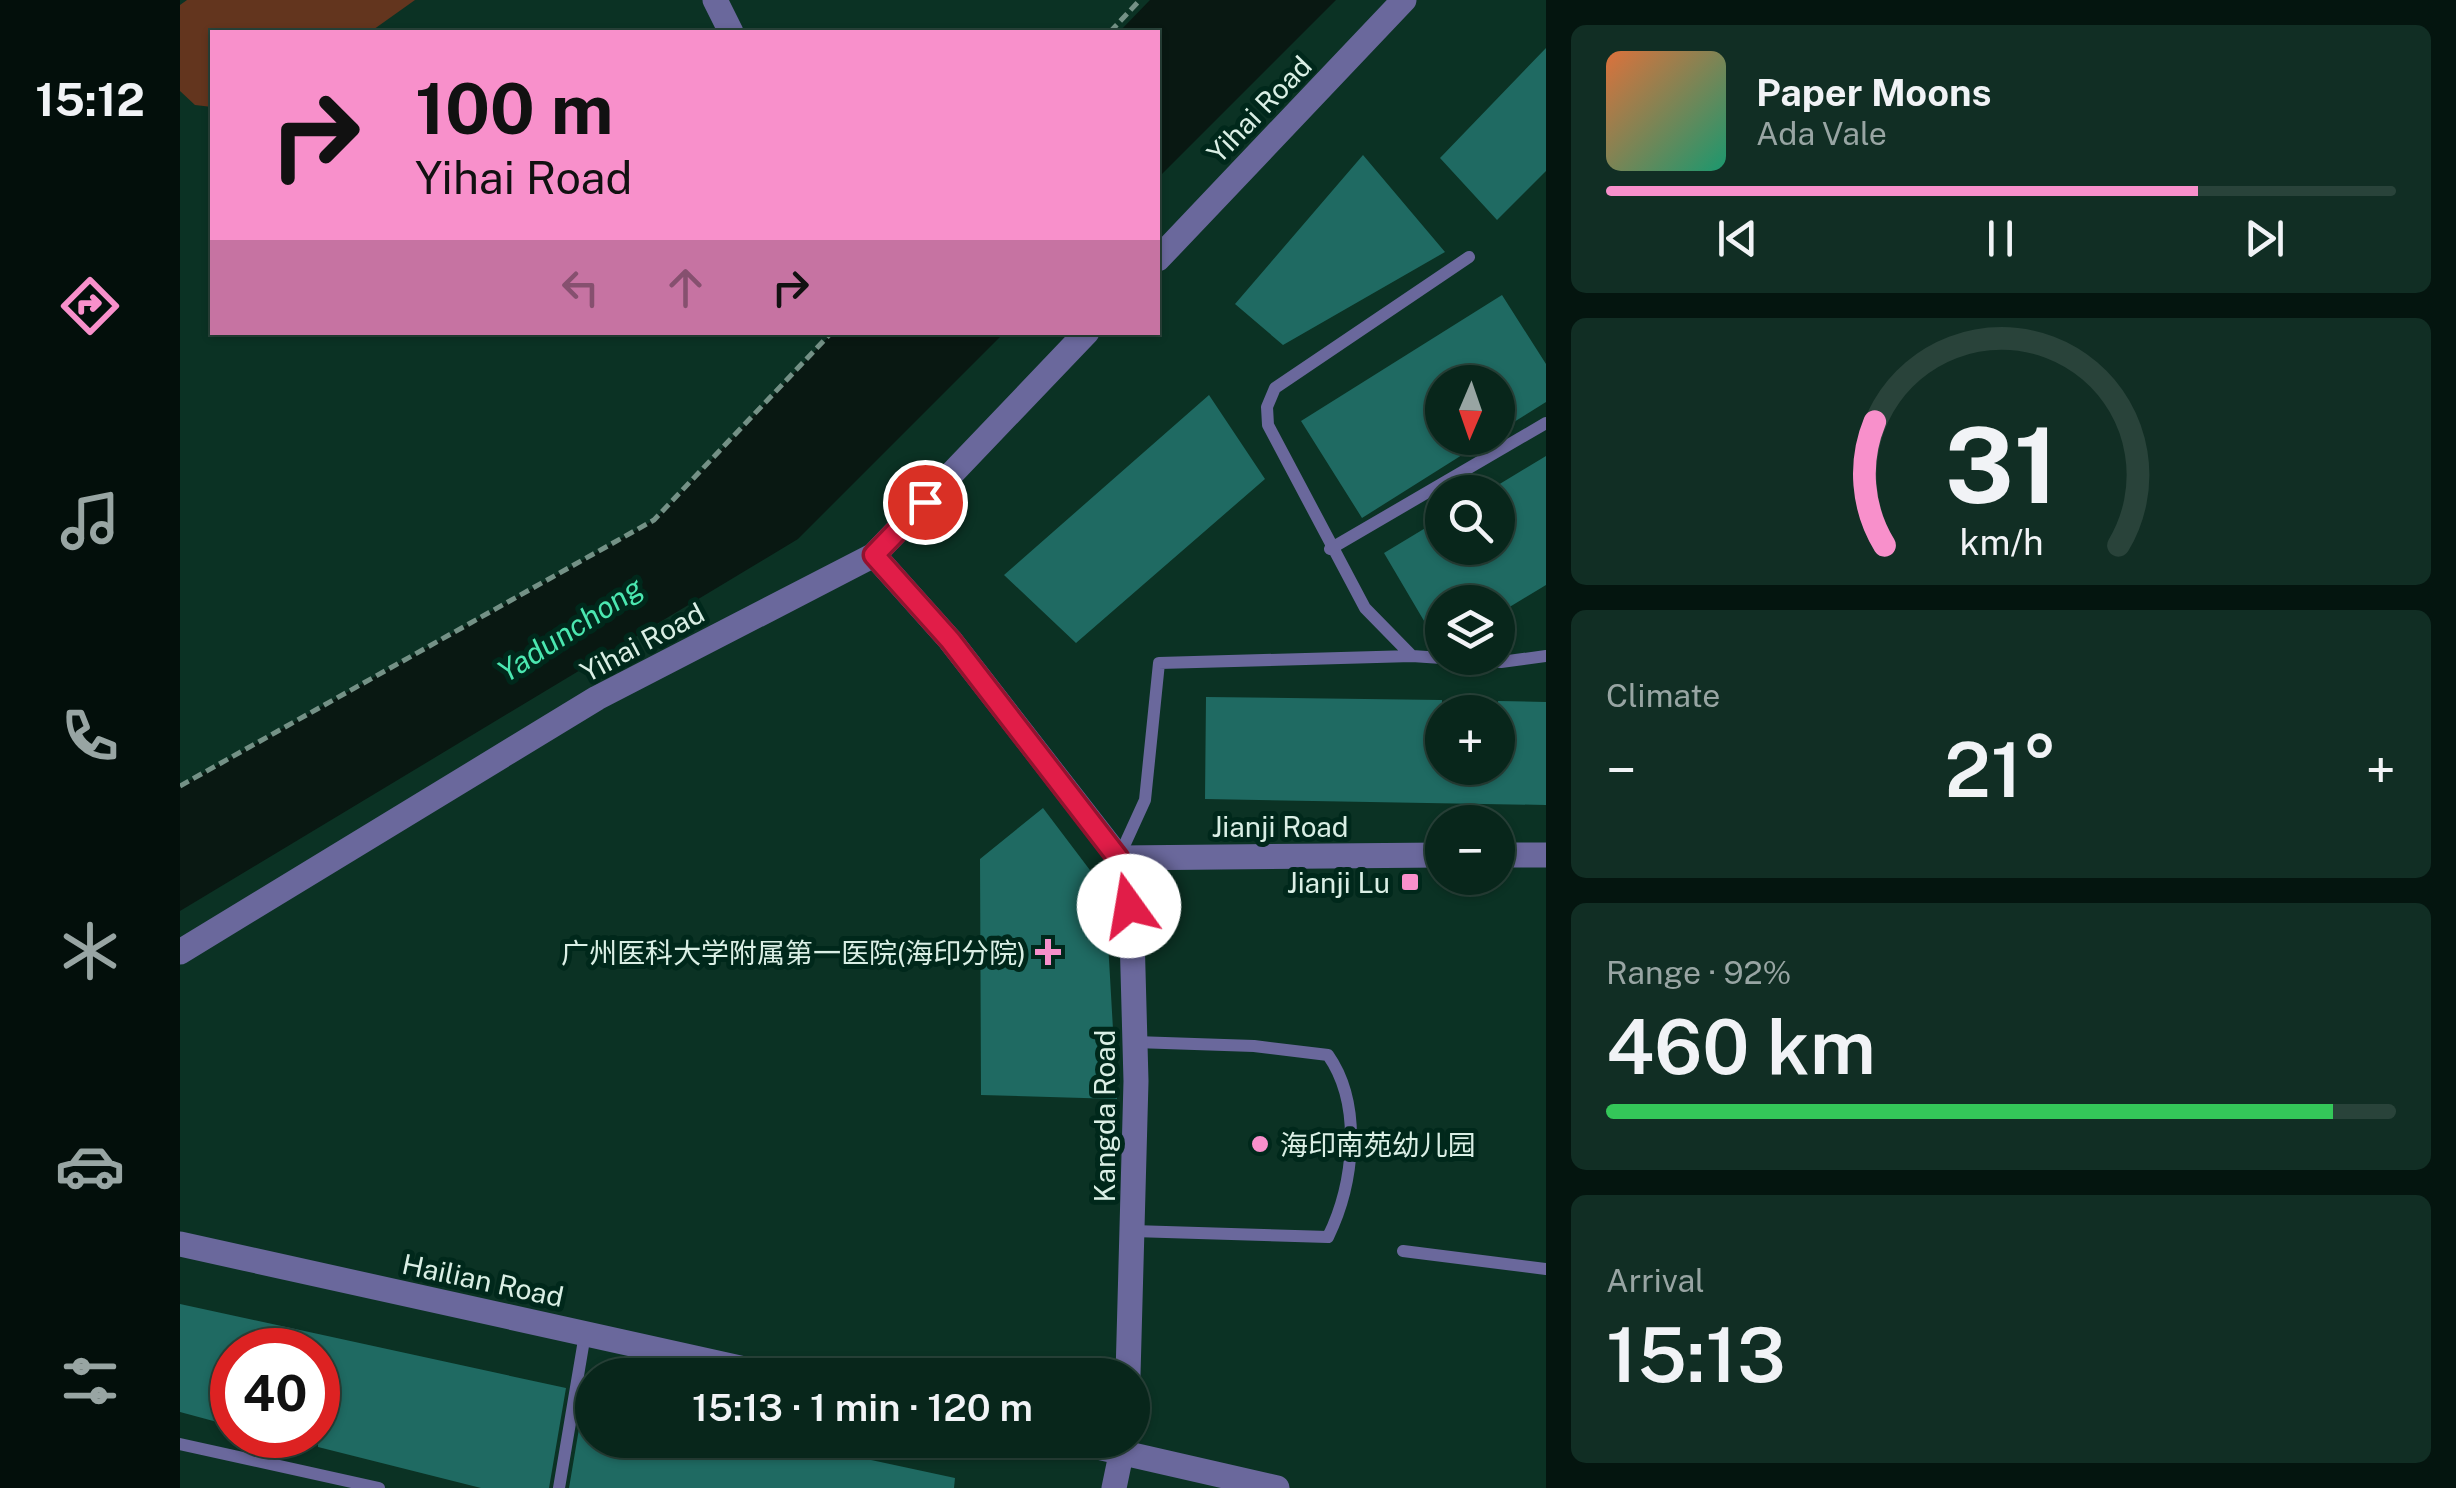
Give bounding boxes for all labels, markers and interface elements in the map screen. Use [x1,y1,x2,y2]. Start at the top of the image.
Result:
street label: Yihai Road [1200,49,1318,169]
text: 100 m [415,67,613,150]
icon: right [250,70,380,200]
text: Paper Moons [1756,70,1991,115]
text: 15:12 [35,73,145,126]
text: Ada Vale [1756,115,1887,152]
text: Yihai Road [415,151,632,204]
icon: previous [1710,211,1765,266]
icon: pause [1973,211,2028,266]
icon: next [2237,211,2292,266]
icon: left [553,260,608,315]
icon: ahead [658,260,713,315]
icon: right [763,260,818,315]
icon: directions [55,271,125,341]
north arrow [1425,365,1515,455]
map controls [1425,365,1515,895]
text: 31 [1944,404,2058,526]
pin [883,460,968,545]
icon: arrive [898,475,953,530]
button: search [1425,475,1515,565]
icon: music [55,486,125,556]
text: km/h [1959,521,2043,563]
water label: Yadunchong [491,569,649,689]
button: layers [1425,585,1515,675]
street label: Yihai Road [575,596,709,688]
text: Climate [1606,677,1720,714]
button: + [1425,695,1515,785]
icon: phone [55,701,125,771]
text: 21° [1945,726,2057,814]
text: − [1606,738,1637,802]
text: + [2366,738,2396,802]
button: − [1425,805,1515,895]
street label: Jianji Road [1211,810,1349,843]
position arrow [1077,854,1181,958]
place label: Jianji Lu [1287,866,1390,899]
marker: Jianji Lu [1399,871,1421,893]
icon: climate [55,916,125,986]
place label: 广州医科大学附属第一医院(海印分院) [561,936,1026,969]
marker: 广州医科大学附属第一医院(海印分院) [1035,939,1061,965]
text: Range · 92% [1606,954,1791,991]
text: 460 km [1606,1003,1876,1091]
street label: Kangda Road [1088,1030,1121,1202]
place label: 海印南苑幼儿园 [1280,1128,1476,1161]
icon: car [55,1131,125,1201]
marker: 海印南苑幼儿园 [1249,1133,1271,1155]
street label: Hailian Road [399,1247,567,1313]
text: Arrival [1606,1262,1705,1299]
text: 15:13 [1606,1311,1786,1399]
speed limit sign: 40 [210,1328,340,1458]
icon: filters [55,1346,125,1416]
text: 15:13 · 1 min · 120 m [692,1385,1033,1430]

